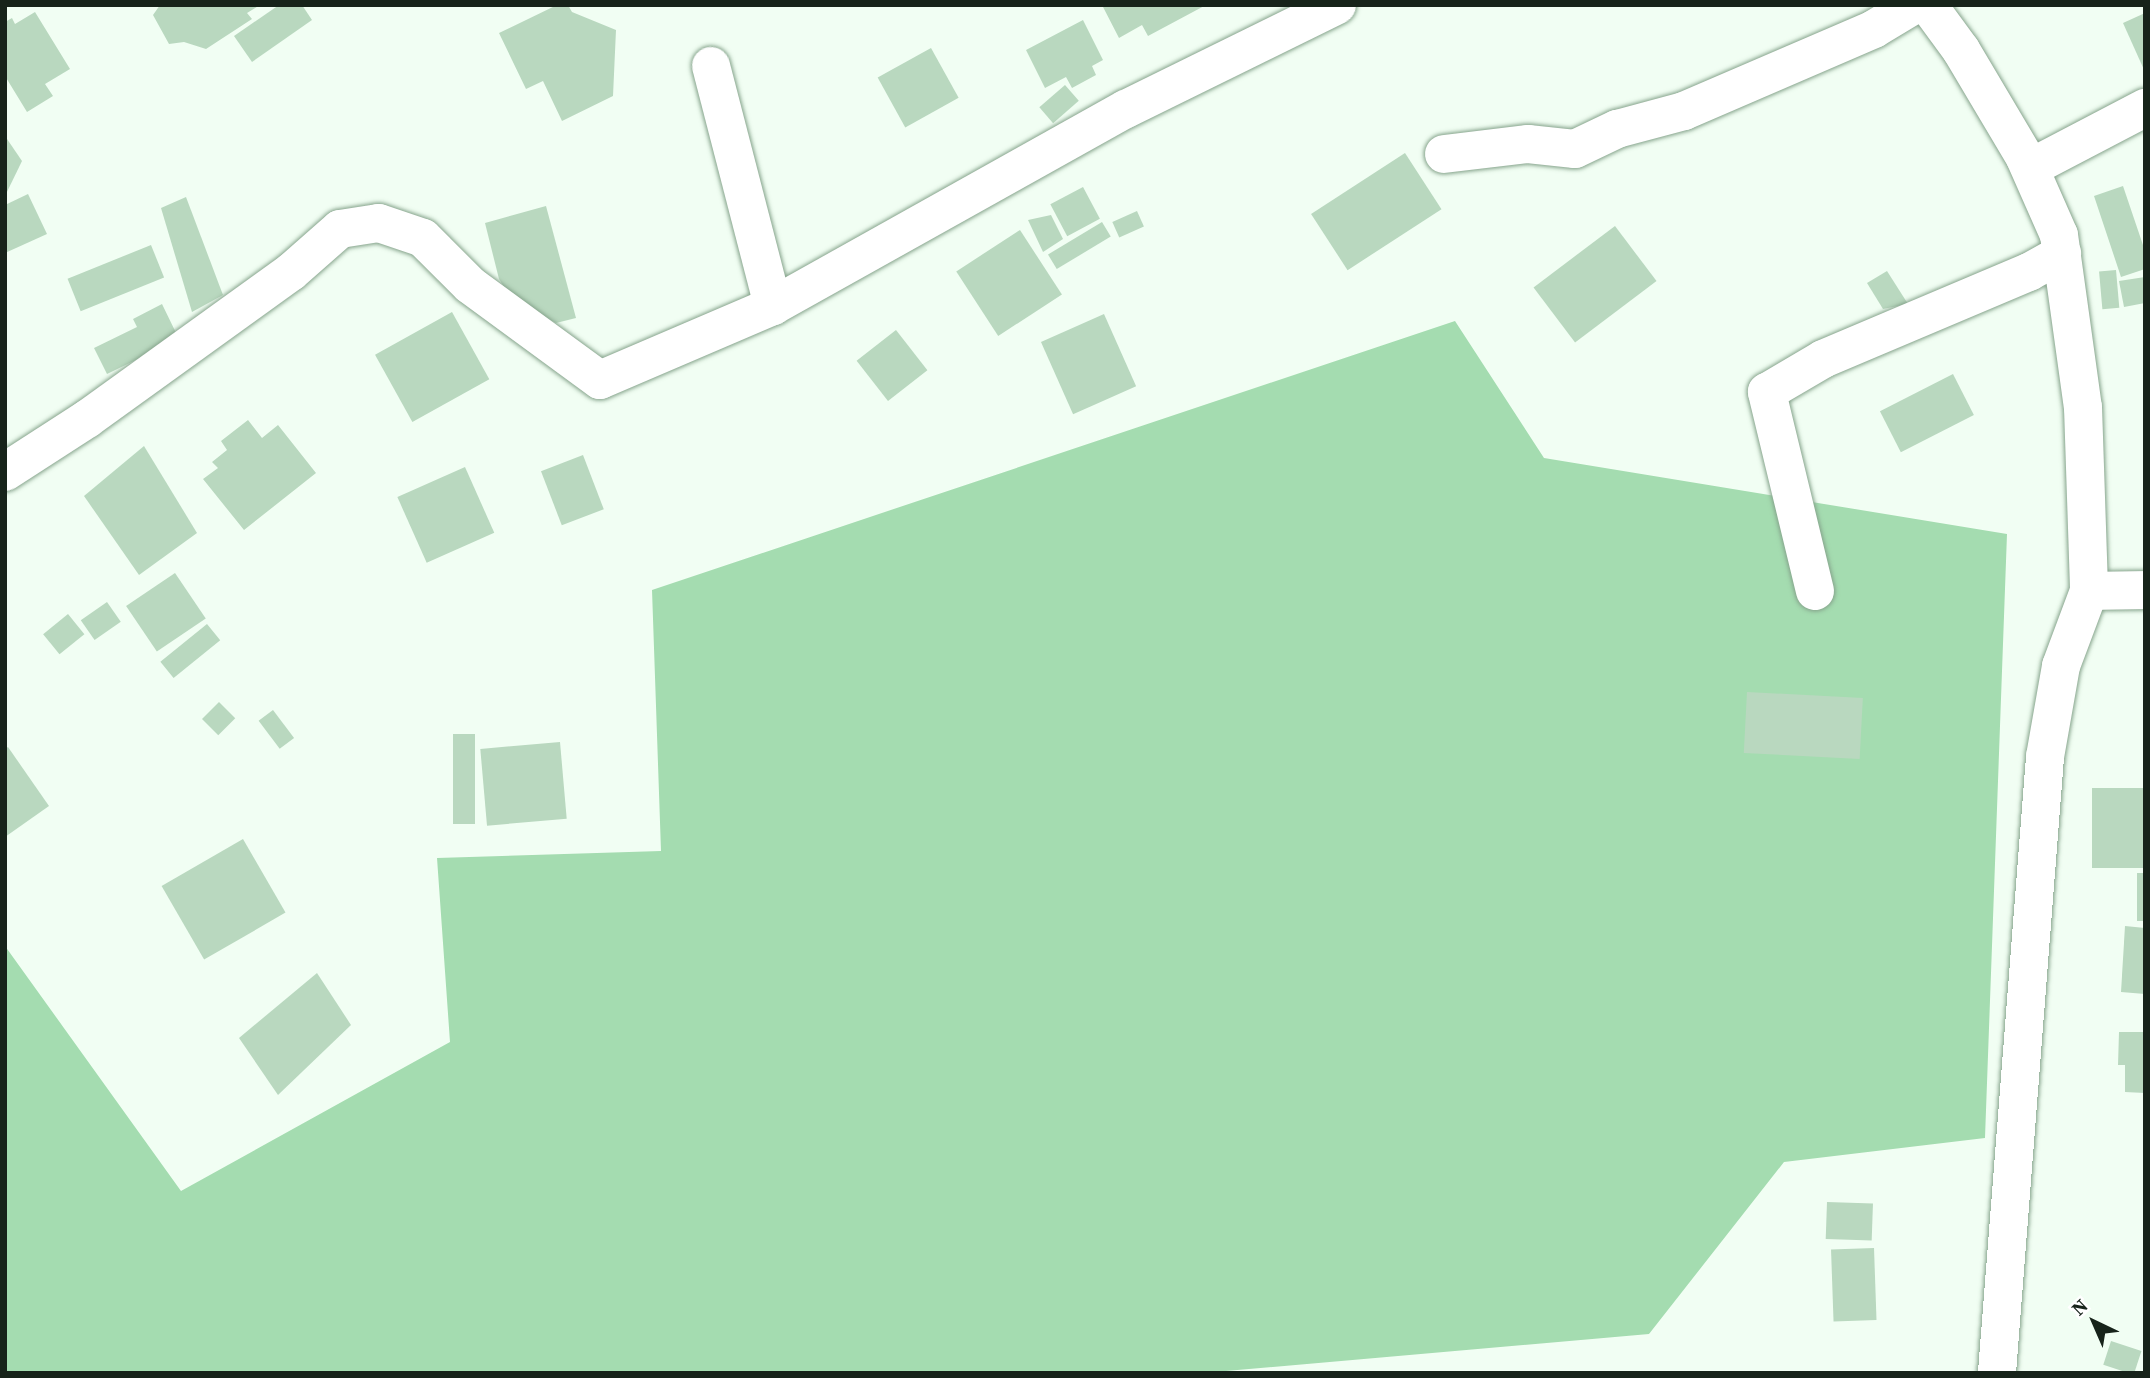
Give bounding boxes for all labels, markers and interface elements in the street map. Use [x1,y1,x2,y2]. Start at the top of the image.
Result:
north arrow [2059,1287,2129,1357]
text: N [2065,1293,2093,1321]

